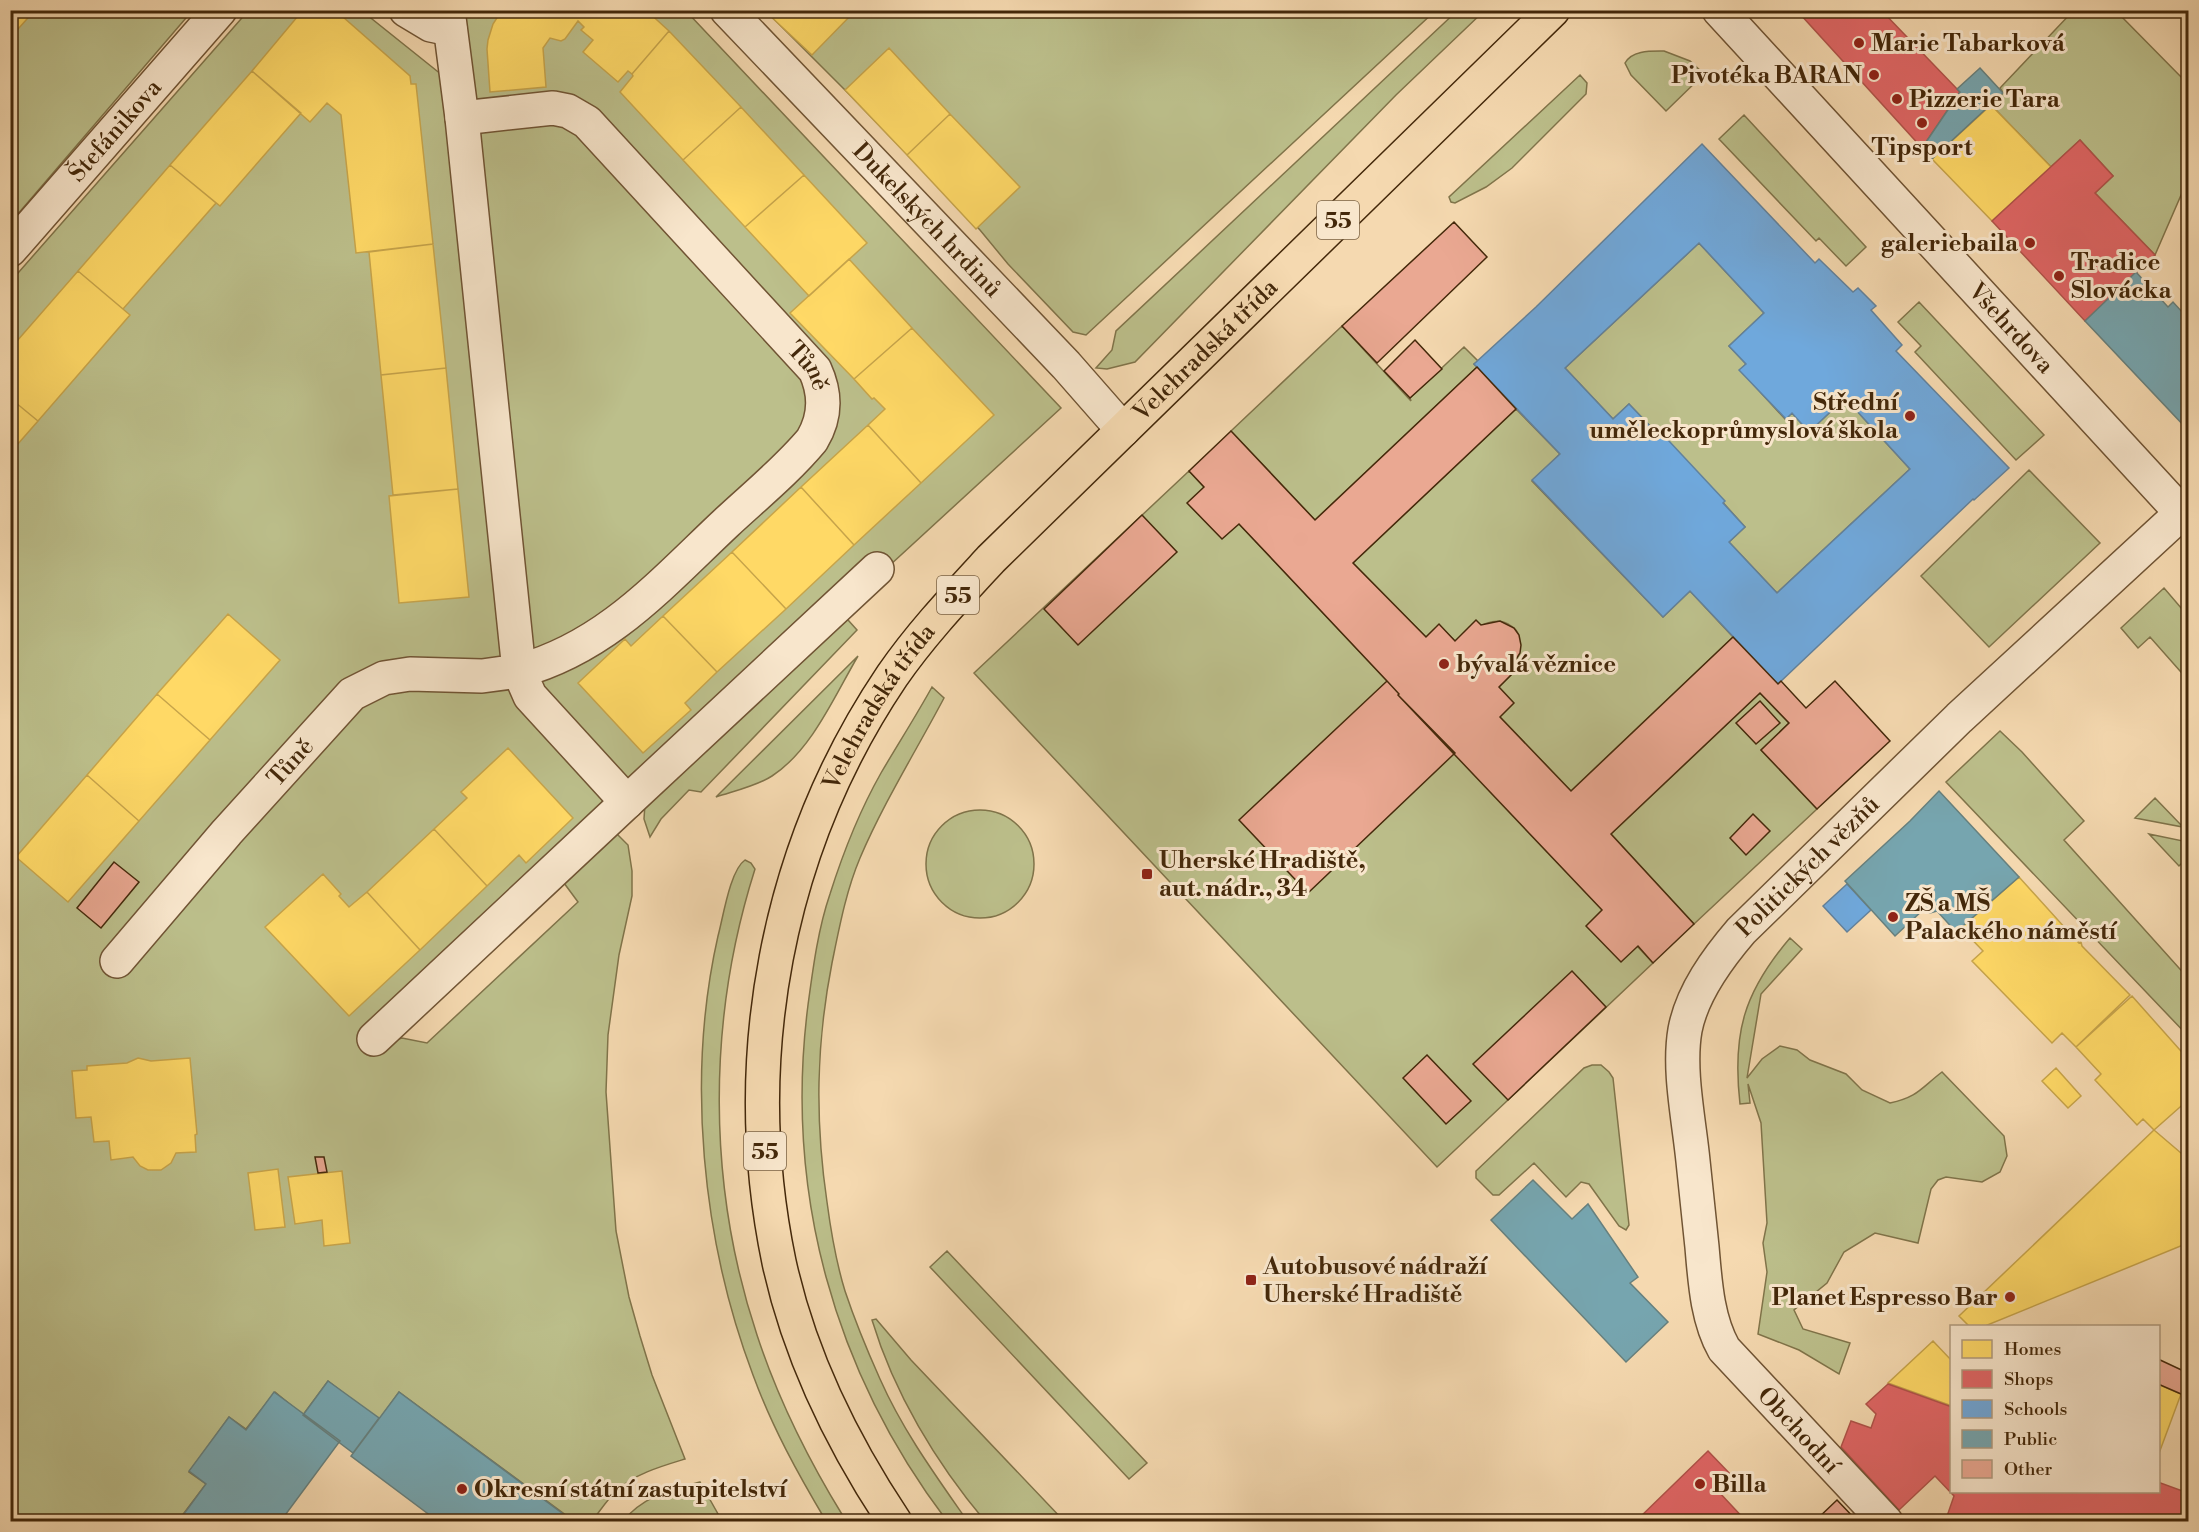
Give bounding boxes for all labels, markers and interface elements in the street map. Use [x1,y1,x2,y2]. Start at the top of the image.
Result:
place label: Marie Tabarková [1871,29,2066,59]
marker: Marie Tabarková [1852,36,1866,50]
place label: Pivotéka BARAN [1671,61,1862,91]
marker: Pivotéka BARAN [1867,68,1881,82]
street label: Štefánikova [61,73,169,189]
place label: Pizzerie Tara [1909,85,2061,115]
marker: Pizzerie Tara [1890,92,1904,106]
marker: Tipsport [1915,116,1929,130]
place label: Tipsport [1871,133,1973,163]
street label: Dukelských hrdinů [846,137,1008,304]
road number: 55 [1317,201,1359,239]
place label: galeriebaila [1881,229,2019,259]
marker: galeriebaila [2023,236,2037,250]
place label: Tradice Slovácka [2071,248,2173,306]
marker: Tradice Slovácka [2052,269,2066,283]
street label: Velehradská třída [1126,272,1285,429]
street label: Všehrdova [1961,276,2061,381]
street label: Tůně [780,335,835,394]
place label: Střední uměleckoprůmyslová škola [1590,388,1899,446]
marker: Střední uměleckoprůmyslová škola [1903,409,1917,423]
road number: 55 [937,576,979,614]
street label: Velehradská třída [816,617,943,796]
place label: bývalá věznice [1456,650,1616,680]
marker: bývalá věznice [1437,657,1451,671]
street label: Tůně [262,732,321,793]
street label: Politických vězňů [1730,790,1886,944]
place label: Uherské Hradiště, aut. nádr., 34 [1159,846,1366,904]
marker: Uherské Hradiště, aut. nádr., 34 [1140,867,1154,881]
place label: ZŠ a MŠ Palackého náměstí [1905,887,2118,947]
marker: ZŠ a MŠ Palackého náměstí [1886,910,1900,924]
road number: 55 [744,1132,786,1170]
place label: Autobusové nádraží Uherské Hradiště [1262,1252,1488,1310]
marker: Autobusové nádraží Uherské Hradiště [1244,1273,1258,1287]
place label: Planet Espresso Bar [1772,1283,1998,1313]
marker: Planet Espresso Bar [2003,1290,2017,1304]
legend [1950,1325,2160,1493]
text: Homes [2004,1338,2061,1361]
text: Shops [2004,1368,2054,1391]
street label: Obchodní [1750,1381,1847,1481]
text: Schools [2004,1398,2068,1421]
text: Public [2004,1428,2057,1451]
text: Other [2004,1458,2052,1481]
place label: Billa [1712,1470,1767,1500]
place label: Okresní státní zastupitelství [474,1475,788,1505]
marker: Billa [1693,1477,1707,1491]
marker: Okresní státní zastupitelství [455,1482,469,1496]

